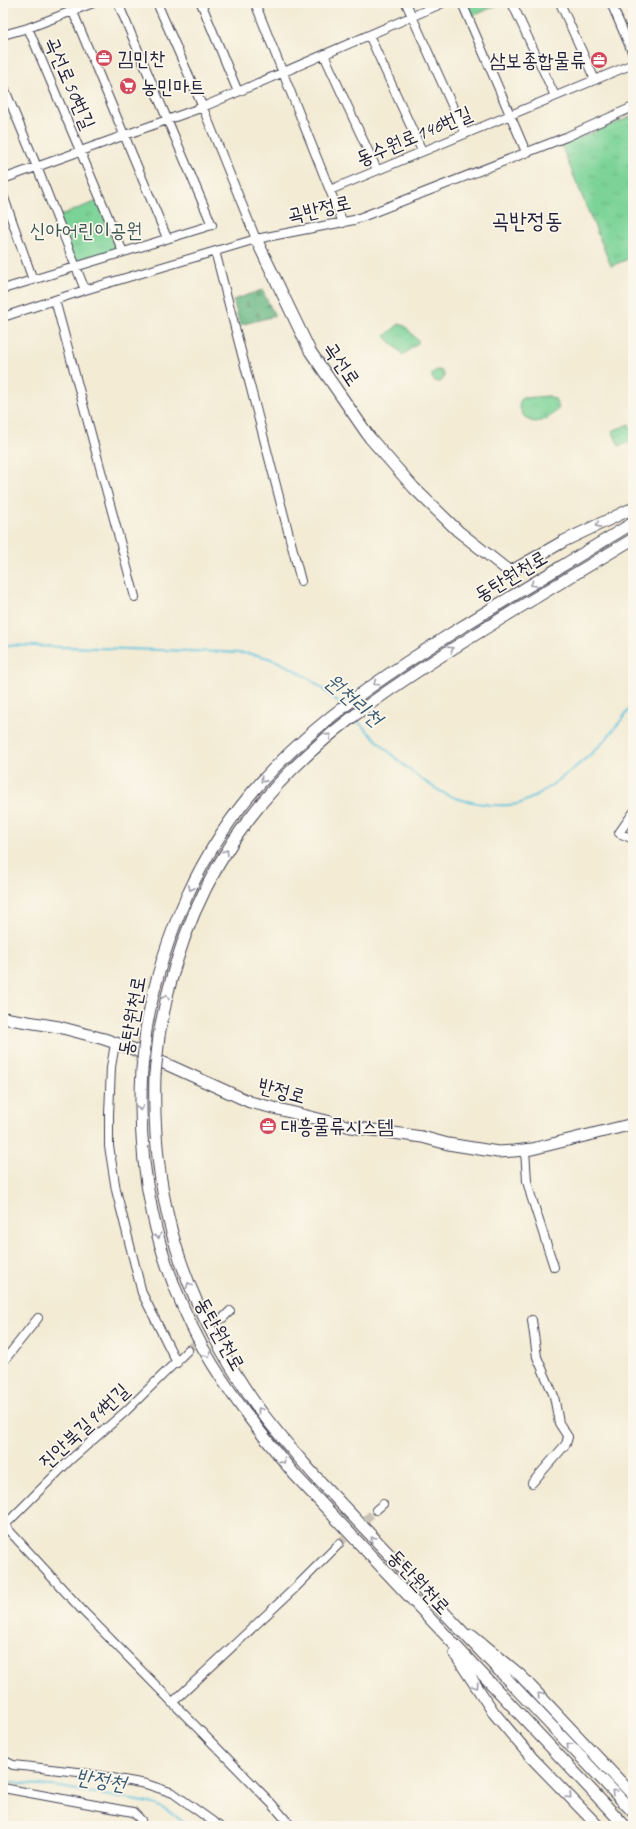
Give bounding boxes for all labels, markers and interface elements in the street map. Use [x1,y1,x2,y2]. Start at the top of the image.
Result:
street label: 곡선로50번길 [39,33,101,133]
place label: 김민찬 [117,46,165,71]
office icon: 김민찬 [94,48,114,68]
place label: 삼보종합물류 [489,48,586,73]
office icon: 삼보종합물류 [589,50,609,70]
place label: 농민마트 [141,74,205,99]
supermarket icon: 농민마트 [118,76,138,96]
street label: 동수원로146번길 [352,100,476,172]
street label: 곡반정로 [285,190,353,228]
district label: 곡반정동 [492,207,562,235]
park label: 신아어린이공원 [30,218,142,243]
street label: 곡선로 [318,337,366,391]
one-way arrow [594,520,602,528]
street label: 동탄원천로 [470,545,552,607]
one-way arrow [530,579,537,586]
one-way arrow [447,647,454,654]
water label: 원천리천 [320,668,390,733]
one-way arrow [374,678,381,685]
one-way arrow [325,734,332,741]
one-way arrow [261,776,268,783]
one-way arrow [221,849,229,856]
one-way arrow [188,884,196,892]
street label: 동탄원천로 [113,974,151,1058]
one-way arrow [161,994,170,1001]
street label: 반정로 [255,1073,309,1109]
one-way arrow [136,1105,144,1111]
place label: 대흥물류시스템 [281,1114,394,1139]
office icon: 대흥물류시스템 [258,1116,278,1136]
one-way arrow [153,1232,162,1239]
one-way arrow [186,1282,194,1290]
street label: 동탄원천로 [190,1293,250,1375]
one-way arrow [203,1351,211,1358]
street label: 진안북길94번길 [34,1378,134,1474]
one-way arrow [258,1407,265,1414]
one-way arrow [279,1457,286,1464]
one-way arrow [371,1536,378,1544]
street label: 동탄원천로 [382,1544,456,1620]
one-way arrow [471,1682,478,1689]
one-way arrow [537,1692,545,1700]
one-way arrow [566,1742,574,1750]
water label: 반정천 [74,1763,130,1797]
one-way arrow [612,1789,619,1797]
one-way arrow [564,1791,572,1799]

